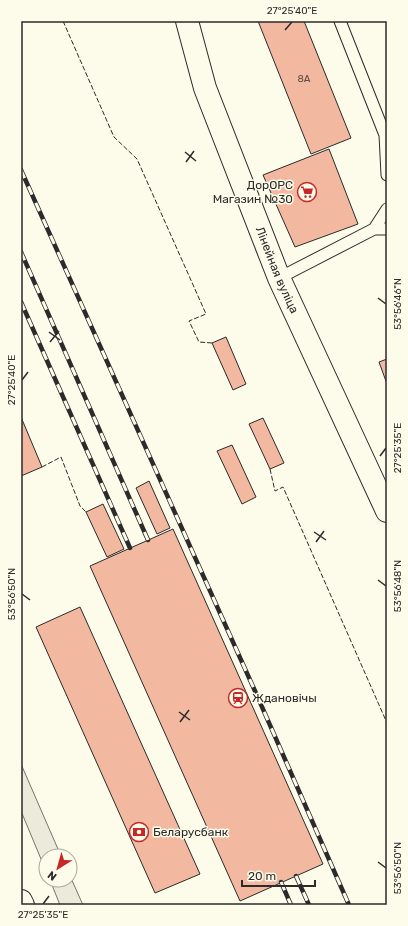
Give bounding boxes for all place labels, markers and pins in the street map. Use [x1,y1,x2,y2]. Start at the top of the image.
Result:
place label: ДорОРС Магазин №30 [213,178,293,206]
supermarket icon: ДорОРС Магазин №30 [296,181,318,203]
station icon: Ждановічы [227,687,249,709]
place label: Ждановічы [252,691,317,705]
bank icon: Беларусбанк [128,821,150,843]
place label: Беларусбанк [153,825,229,839]

